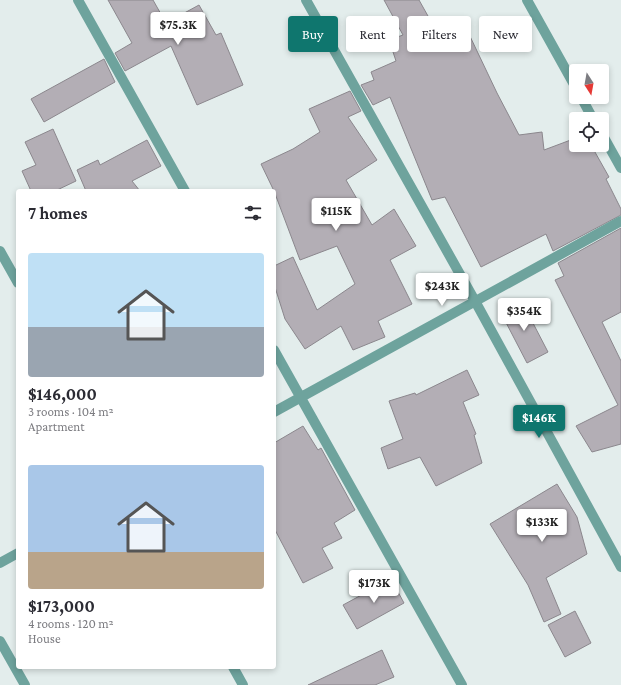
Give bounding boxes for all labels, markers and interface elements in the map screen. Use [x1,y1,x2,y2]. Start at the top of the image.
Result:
pin: $75.3K [145,12,211,46]
chip: Buy [288,16,338,52]
chip: Rent [346,16,399,52]
chip: Filters [407,16,471,52]
chip: New [479,16,532,52]
text: $75.3K [159,17,197,32]
north arrow [569,64,609,104]
map controls [569,64,609,152]
button: locate [569,112,609,152]
pin: $115K [308,198,364,232]
icon: filters [242,202,264,224]
text: $115K [321,203,351,218]
text: 7 homes [28,204,87,223]
pin: $243K [414,273,470,307]
text: $243K [425,278,459,293]
icon: home [110,279,182,351]
pin: $354K [496,298,552,332]
text: $354K [507,303,541,318]
text: $146,000 [28,385,97,404]
text: 3 rooms · 104 m² [28,404,114,419]
pin: $146K [511,405,567,439]
text: $146K [522,410,556,425]
text: Apartment [28,419,85,434]
icon: home [110,491,182,563]
pin: $133K [514,509,570,543]
text: $133K [526,514,558,529]
pin: $173K [346,570,402,604]
text: $173K [358,575,390,590]
text: $173,000 [28,597,95,616]
text: 4 rooms · 120 m² [28,616,114,631]
text: House [28,631,61,646]

